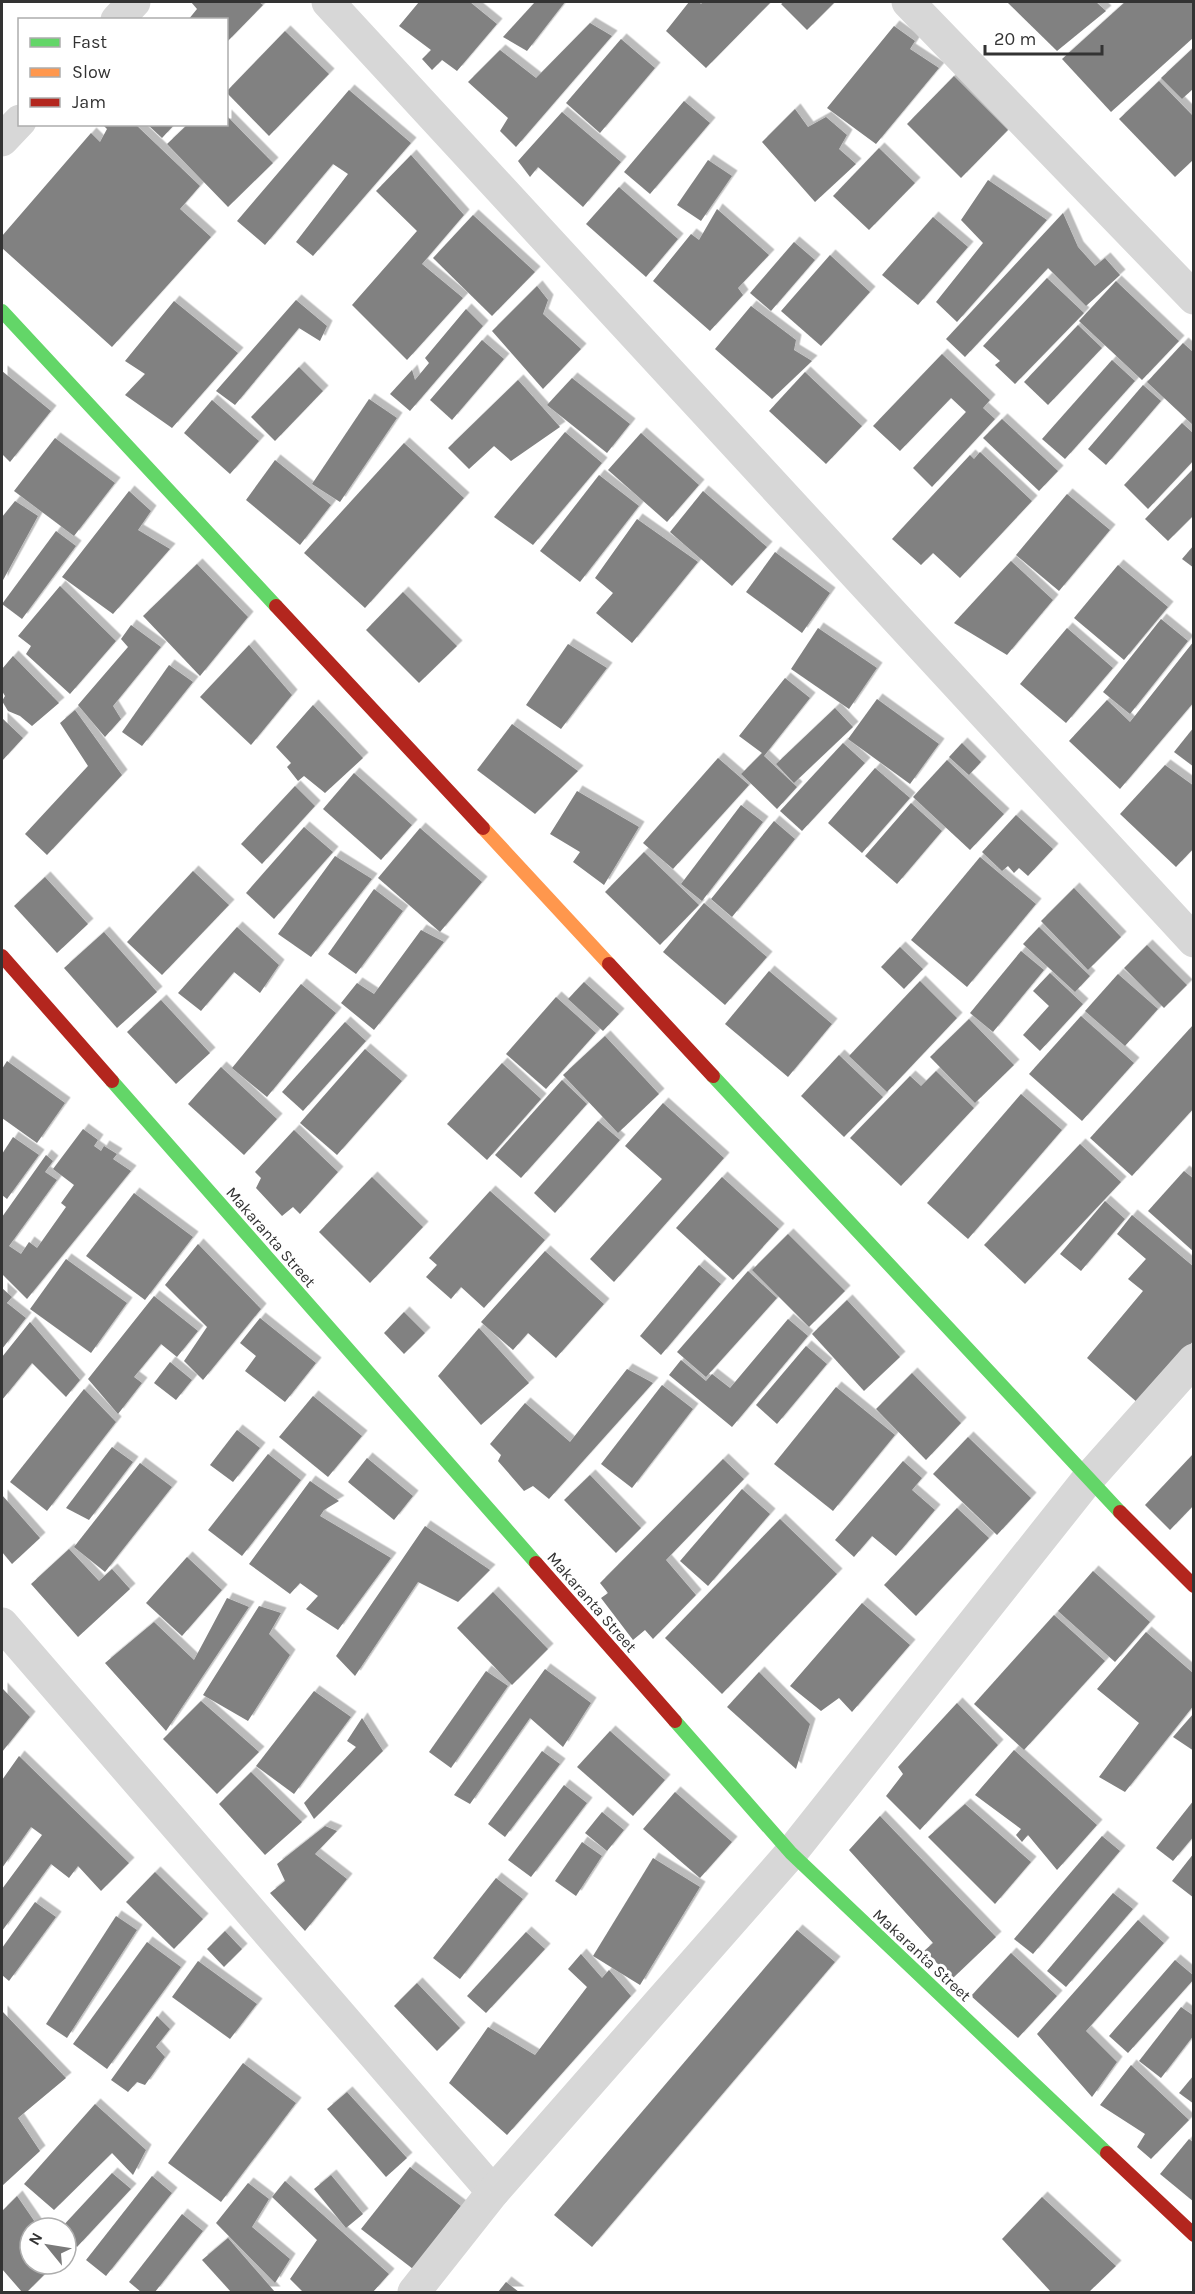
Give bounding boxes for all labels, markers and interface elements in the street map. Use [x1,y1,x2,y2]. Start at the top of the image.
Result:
legend [18,18,228,126]
scale bar [985,18,1102,56]
text: 20 m [994,28,1036,50]
text: Fast [72,31,107,53]
text: Slow [72,61,111,83]
text: Jam [72,91,106,113]
street label: Makaranta Street [222,1183,320,1291]
street label: Makaranta Street [543,1548,641,1656]
street label: Makaranta Street [869,1905,975,2005]
north arrow [18,2216,78,2276]
text: N [24,2229,47,2248]

